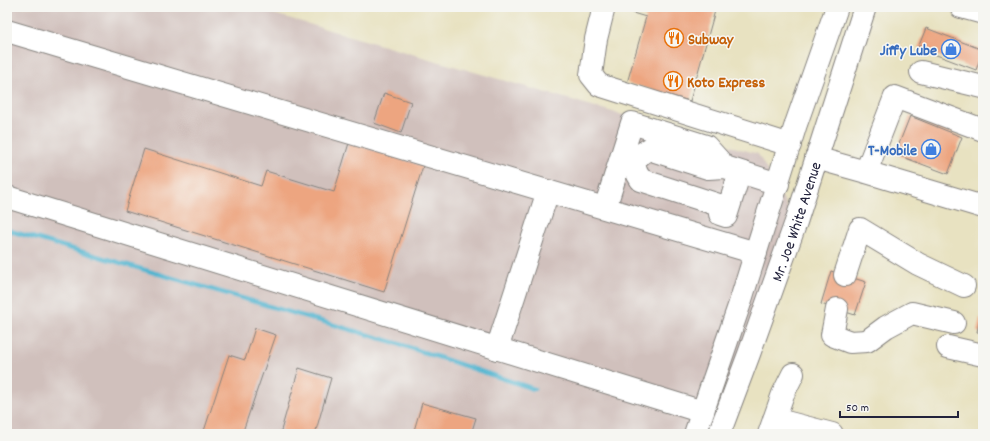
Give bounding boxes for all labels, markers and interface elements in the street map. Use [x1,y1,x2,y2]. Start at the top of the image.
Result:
restaurant icon: Subway [663,27,685,49]
place label: Subway [688,29,735,52]
shop icon: Jiffy Lube [940,38,962,60]
place label: Jiffy Lube [880,40,937,63]
restaurant icon: Koto Express [662,70,684,92]
place label: Koto Express [687,72,765,95]
shop icon: T-Mobile [920,138,942,160]
place label: T-Mobile [868,140,917,163]
street label: Mr. Joe White Avenue [767,159,829,285]
scale bar [840,393,958,419]
text: 50 m [846,400,869,417]

